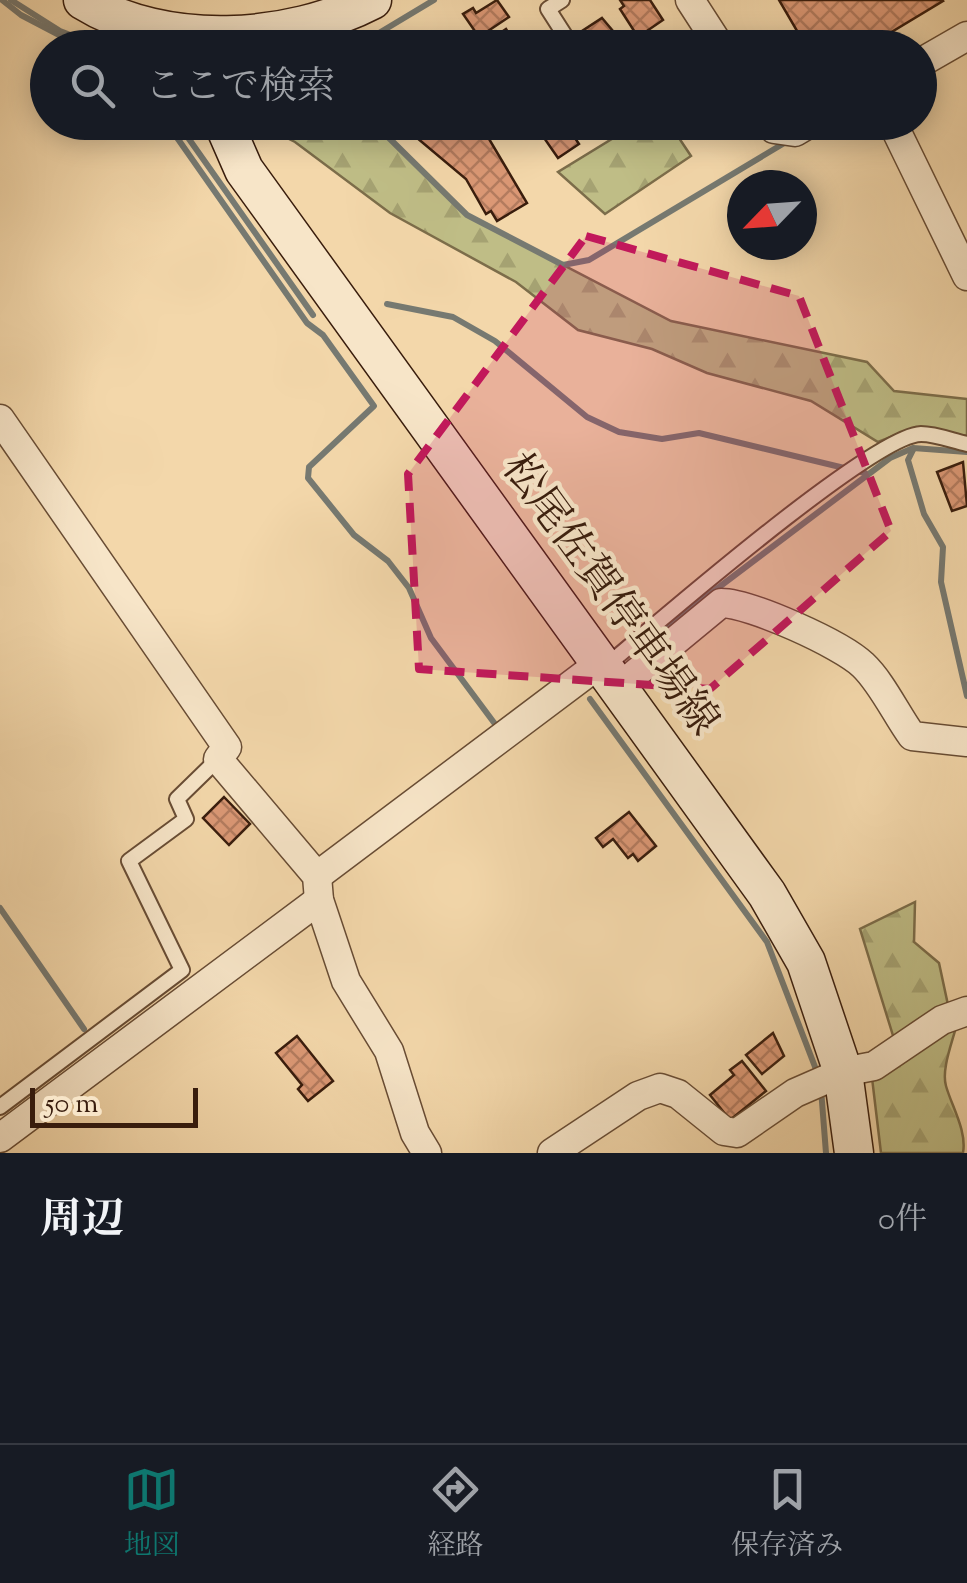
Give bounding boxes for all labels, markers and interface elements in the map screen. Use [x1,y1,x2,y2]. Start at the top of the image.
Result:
search box [30,30,937,140]
icon: search [65,58,120,113]
text: ここで検索 [145,62,335,116]
north arrow [727,170,817,260]
street label: 松尾佐賀停車場線 [485,442,731,750]
scale bar [30,1083,198,1128]
text: 50 m [45,1085,99,1125]
text: 周辺 [40,1192,124,1252]
text: 0件 [878,1198,927,1244]
tab: 地図 [124,1462,180,1567]
tab: 経路 [427,1462,483,1567]
tab: 保存済み [731,1462,843,1567]

